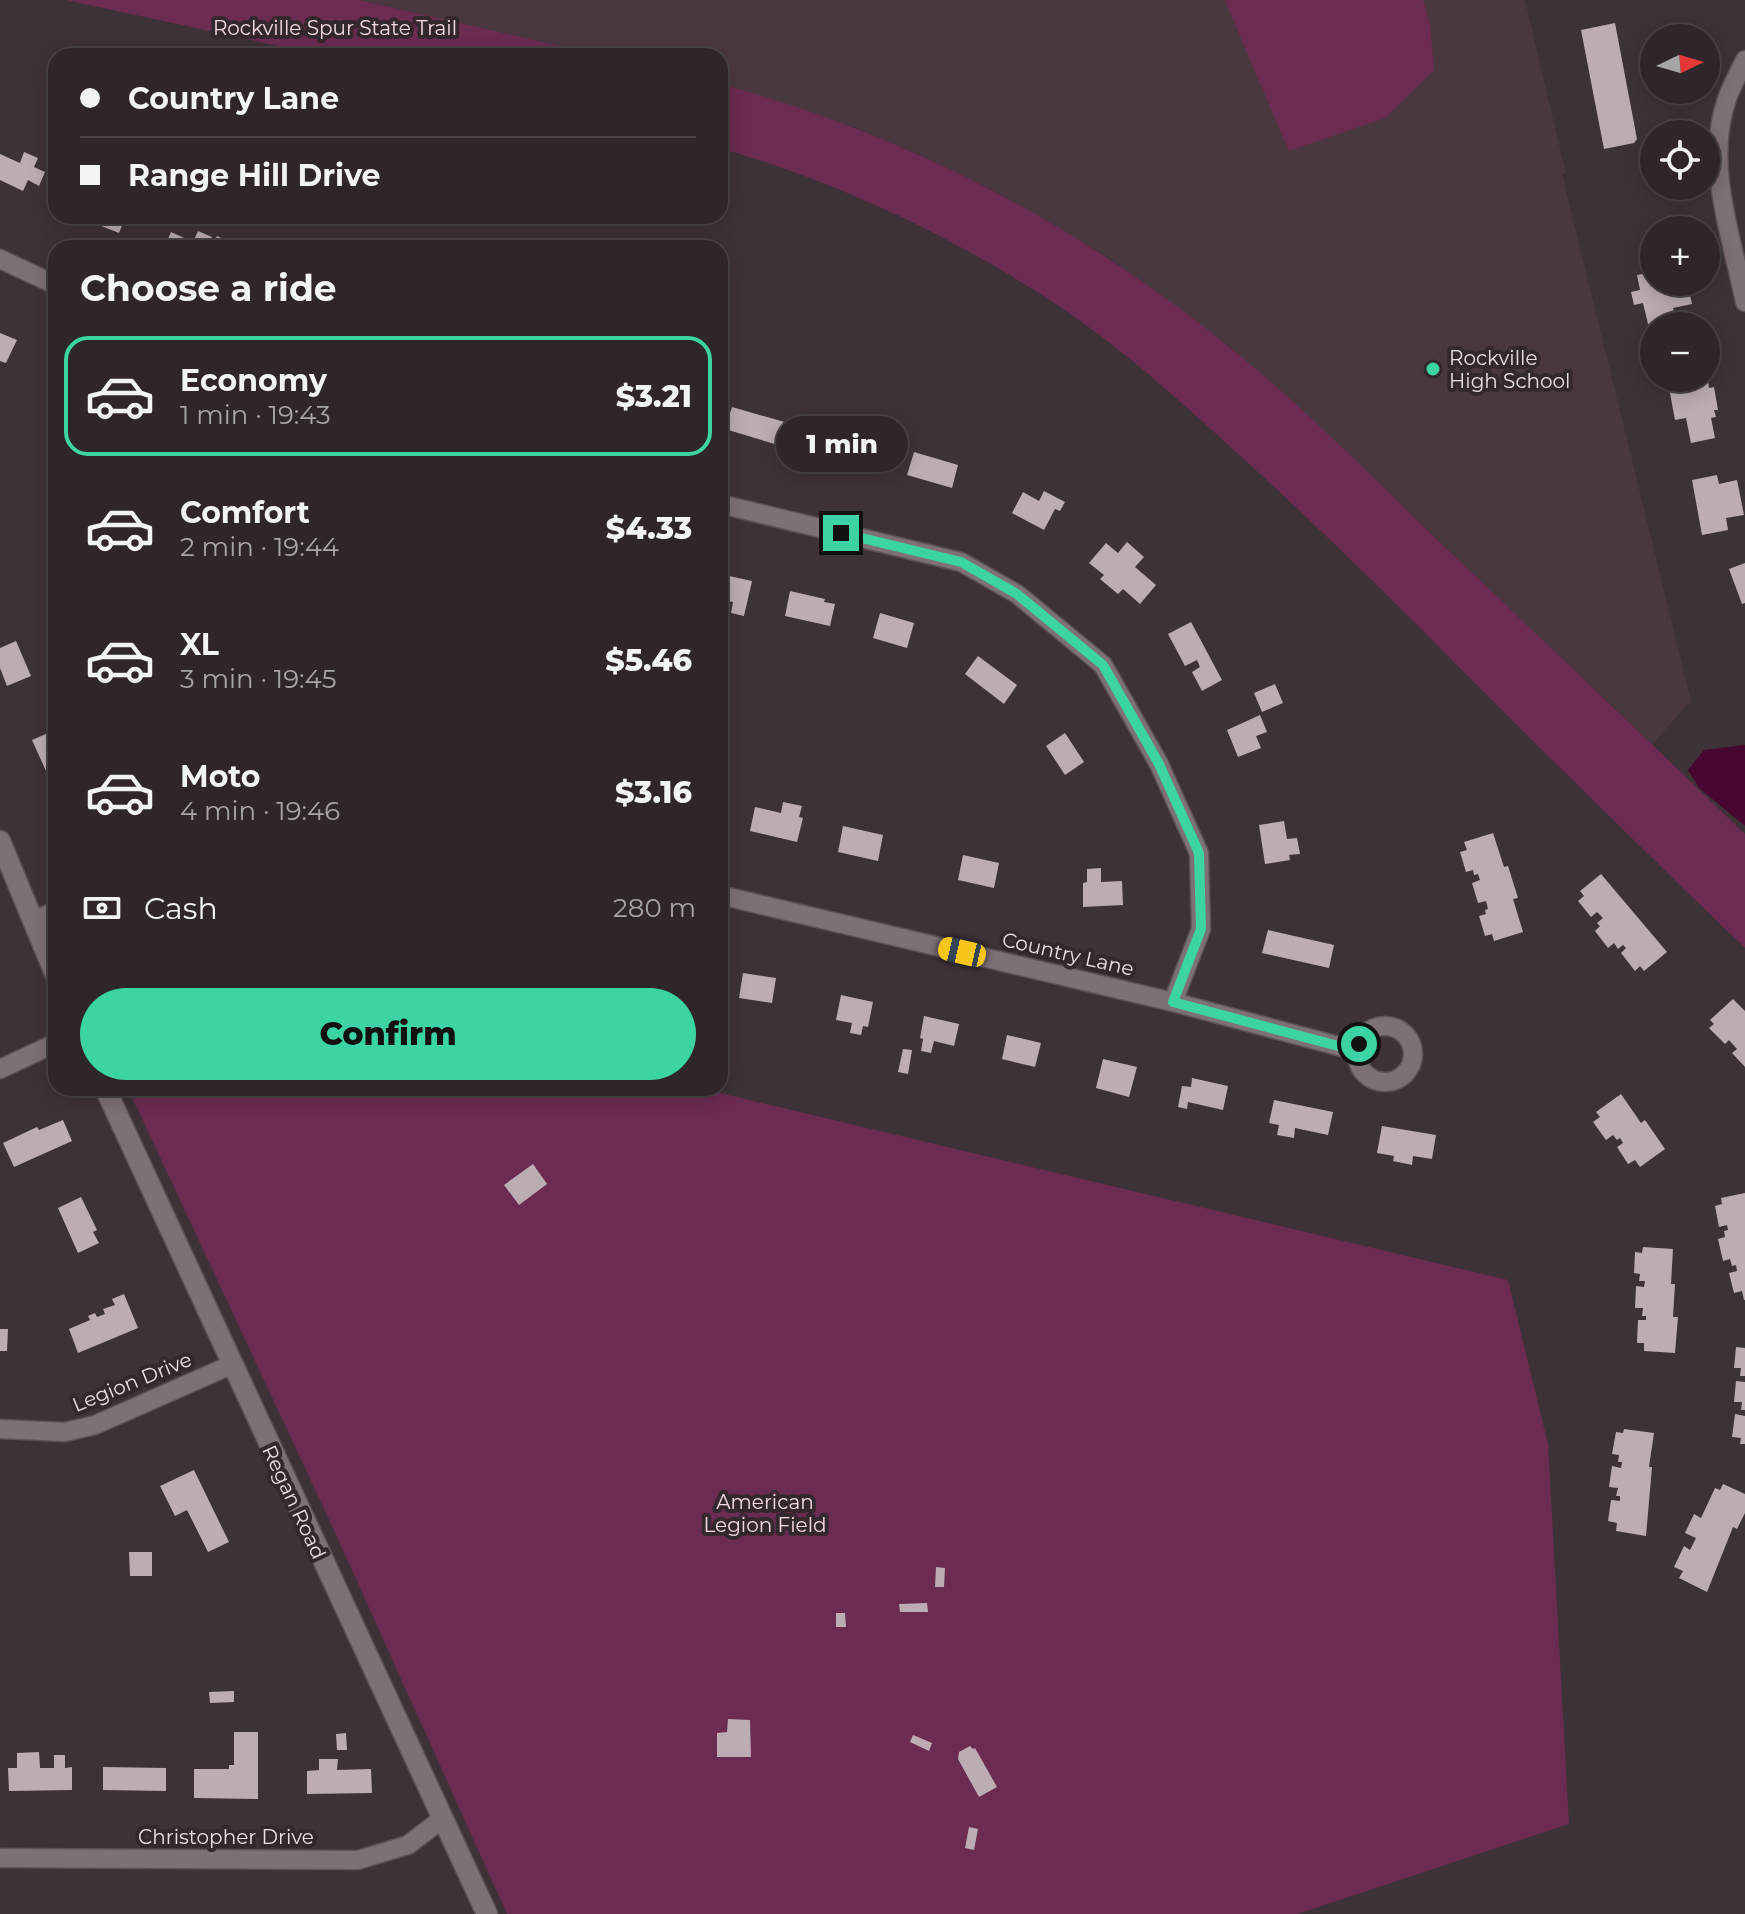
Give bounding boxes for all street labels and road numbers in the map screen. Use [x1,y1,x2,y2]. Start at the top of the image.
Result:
street label: Country Lane [1000,927,1136,981]
street label: Legion Drive [69,1347,195,1417]
street label: Regan Road [257,1441,331,1563]
street label: Christopher Drive [138,1825,314,1849]

